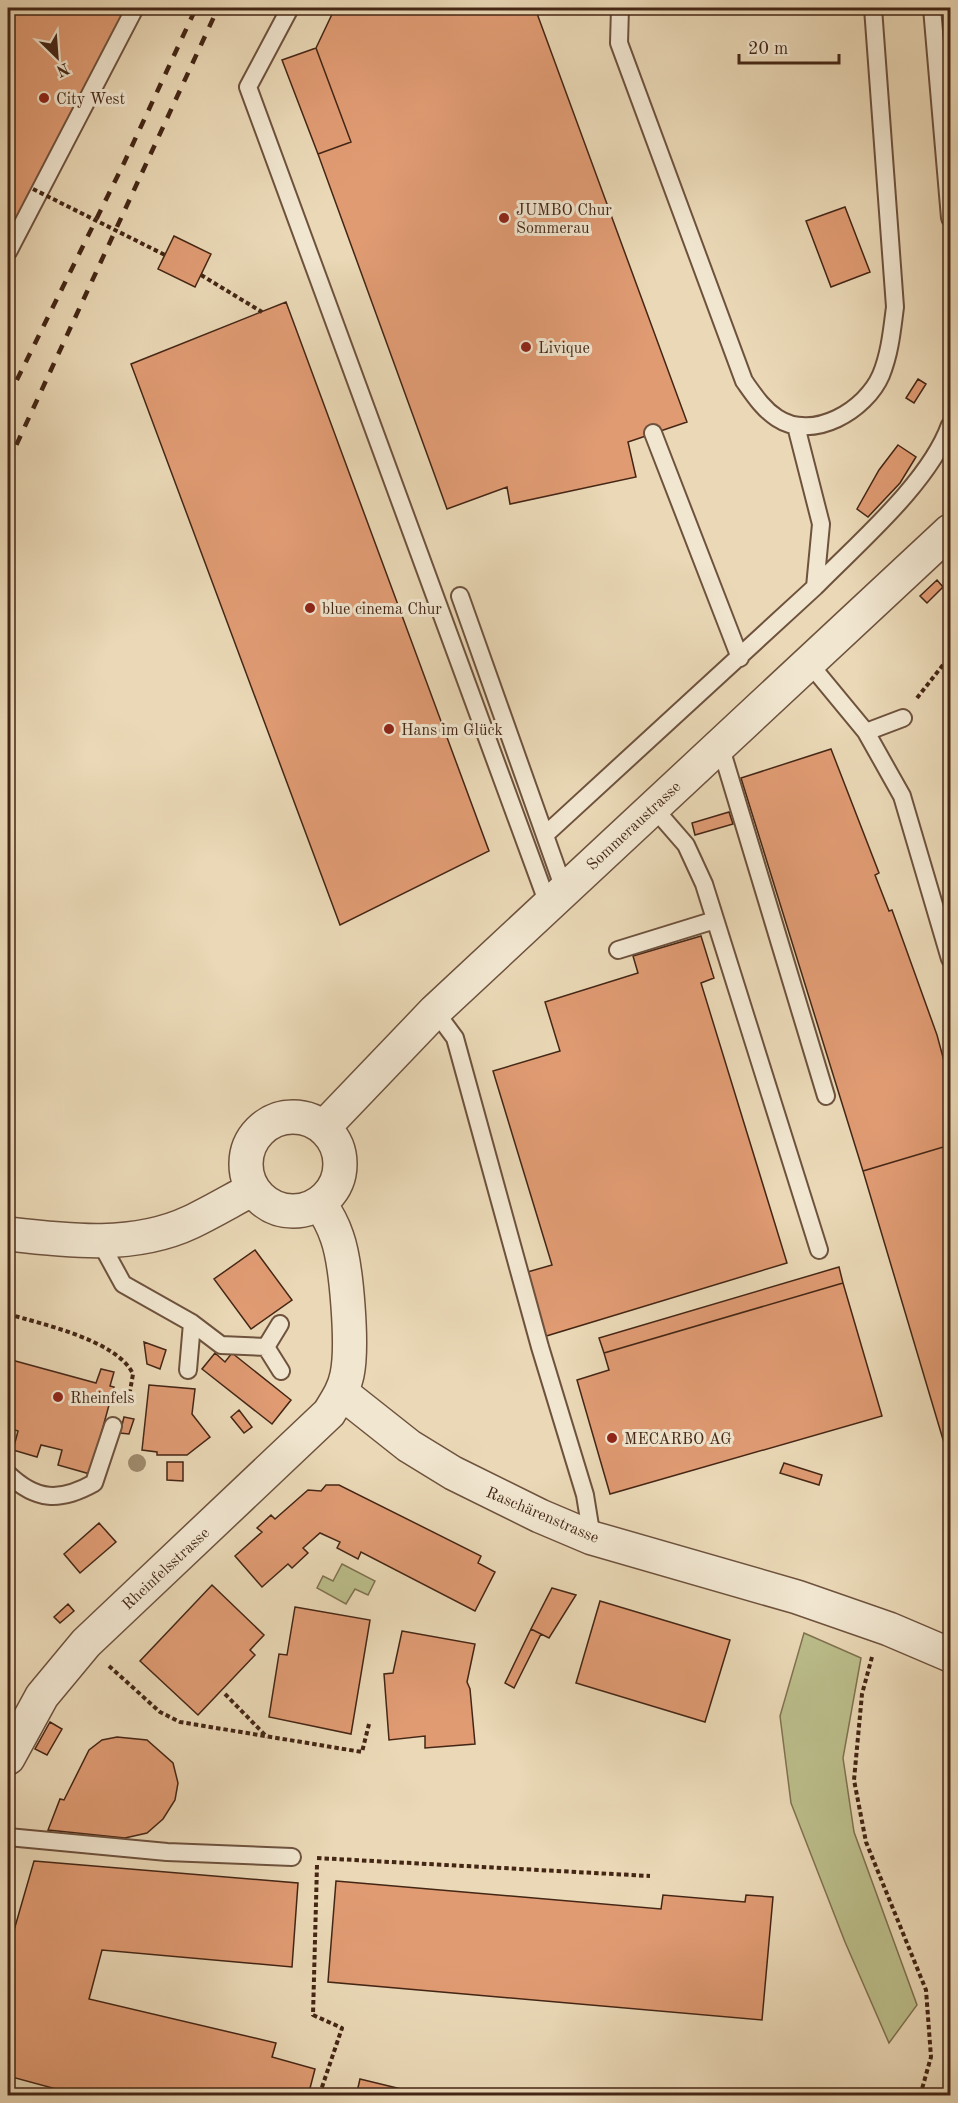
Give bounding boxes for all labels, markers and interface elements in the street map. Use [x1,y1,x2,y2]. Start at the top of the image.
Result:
north arrow [27,27,87,87]
scale bar [739,27,840,65]
text: 20 m [748,40,788,58]
text: N [53,59,71,79]
marker: City West [37,91,51,105]
place label: City West [56,92,125,108]
place label: JUMBO Chur Sommerau [516,203,612,237]
marker: JUMBO Chur Sommerau [497,211,511,225]
marker: Livique [519,340,533,354]
place label: Livique [538,341,590,357]
marker: blue cinema Chur [303,601,317,615]
place label: blue cinema Chur [322,602,442,618]
marker: Hans im Glück [382,722,396,736]
place label: Hans im Glück [401,723,503,739]
street label: Sommeraustrasse [584,779,684,874]
marker: Rheinfels [51,1390,65,1404]
place label: Rheinfels [70,1391,134,1407]
marker: MECARBO AG [605,1431,619,1445]
place label: MECARBO AG [624,1432,732,1448]
street label: Raschärenstrasse [484,1485,601,1547]
street label: Rheinfelsstrasse [120,1525,213,1614]

